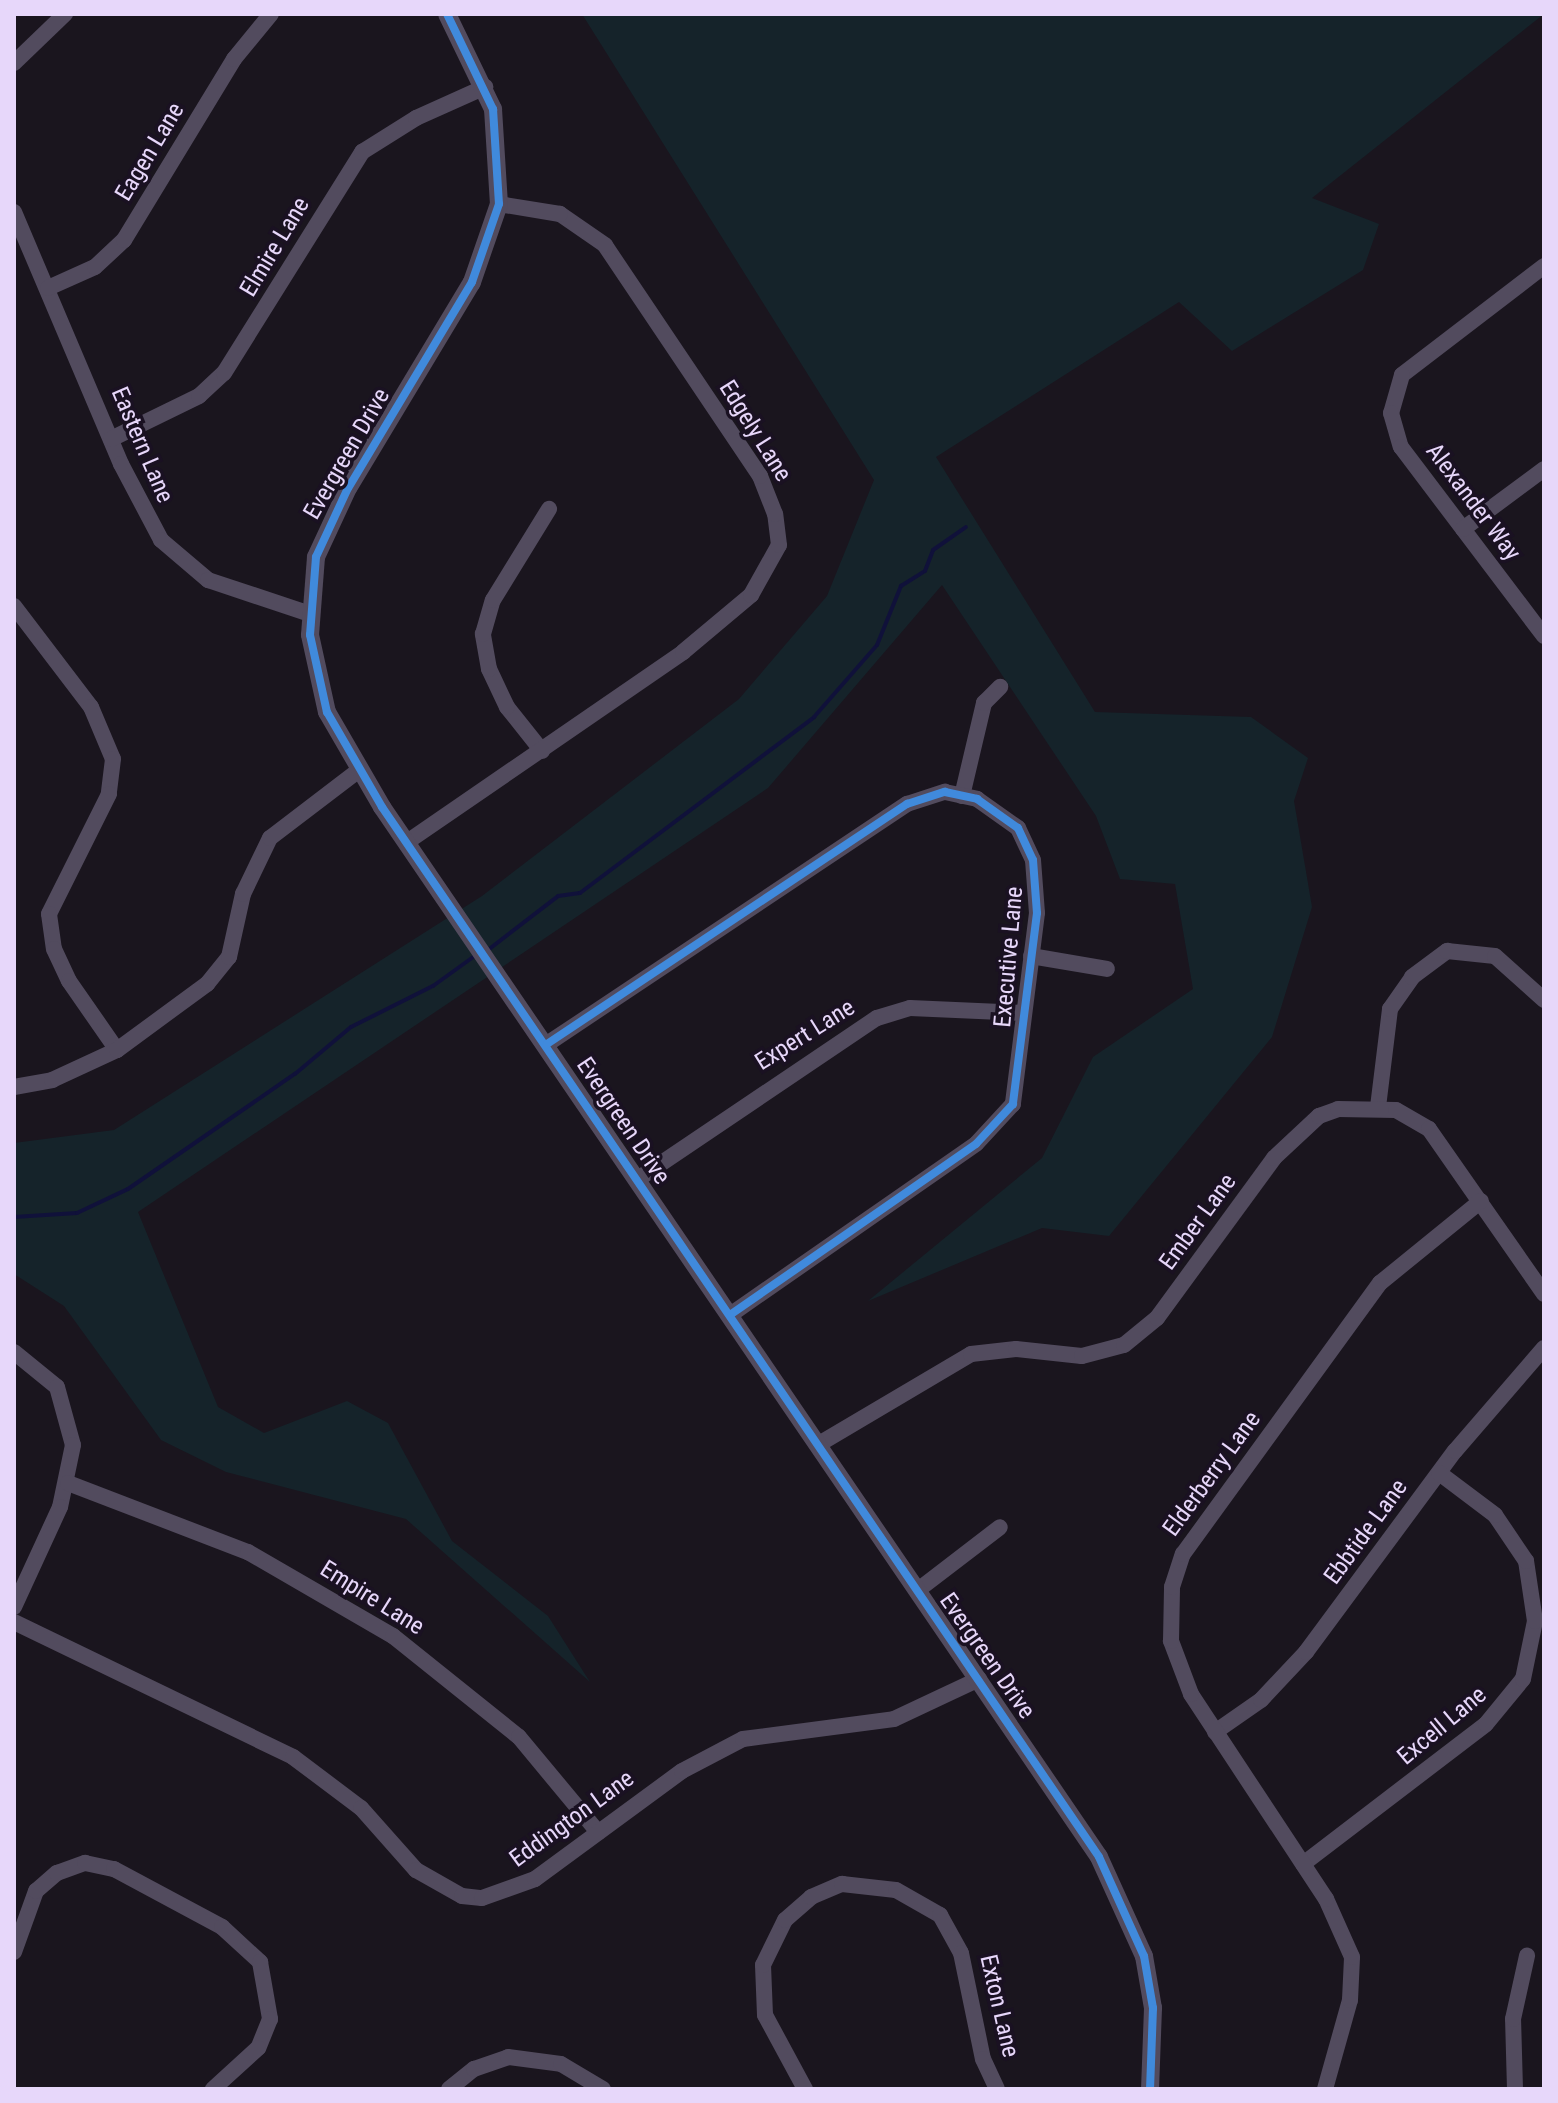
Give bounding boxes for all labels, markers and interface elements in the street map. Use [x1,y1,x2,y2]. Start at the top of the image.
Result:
street label: Eagen Lane [109,98,191,206]
street label: Elmire Lane [234,192,316,302]
street label: Edgely Lane [713,375,797,487]
street label: Eastern Lane [105,383,179,507]
street label: Evergreen Drive [298,383,396,525]
street label: Alexander Way [1420,438,1526,566]
street label: Executive Lane [988,885,1030,1029]
street label: Expert Lane [750,993,860,1077]
street label: Evergreen Drive [570,1052,676,1190]
street label: Ember Lane [1154,1168,1242,1276]
street label: Elderberry Lane [1157,1406,1267,1542]
street label: Ebbtide Lane [1318,1474,1414,1590]
street label: Empire Lane [315,1555,429,1641]
street label: Evergreen Drive [933,1588,1041,1724]
street label: Excell Lane [1392,1681,1492,1771]
street label: Eddington Lane [504,1764,640,1874]
street label: Exton Lane [973,1952,1025,2060]

